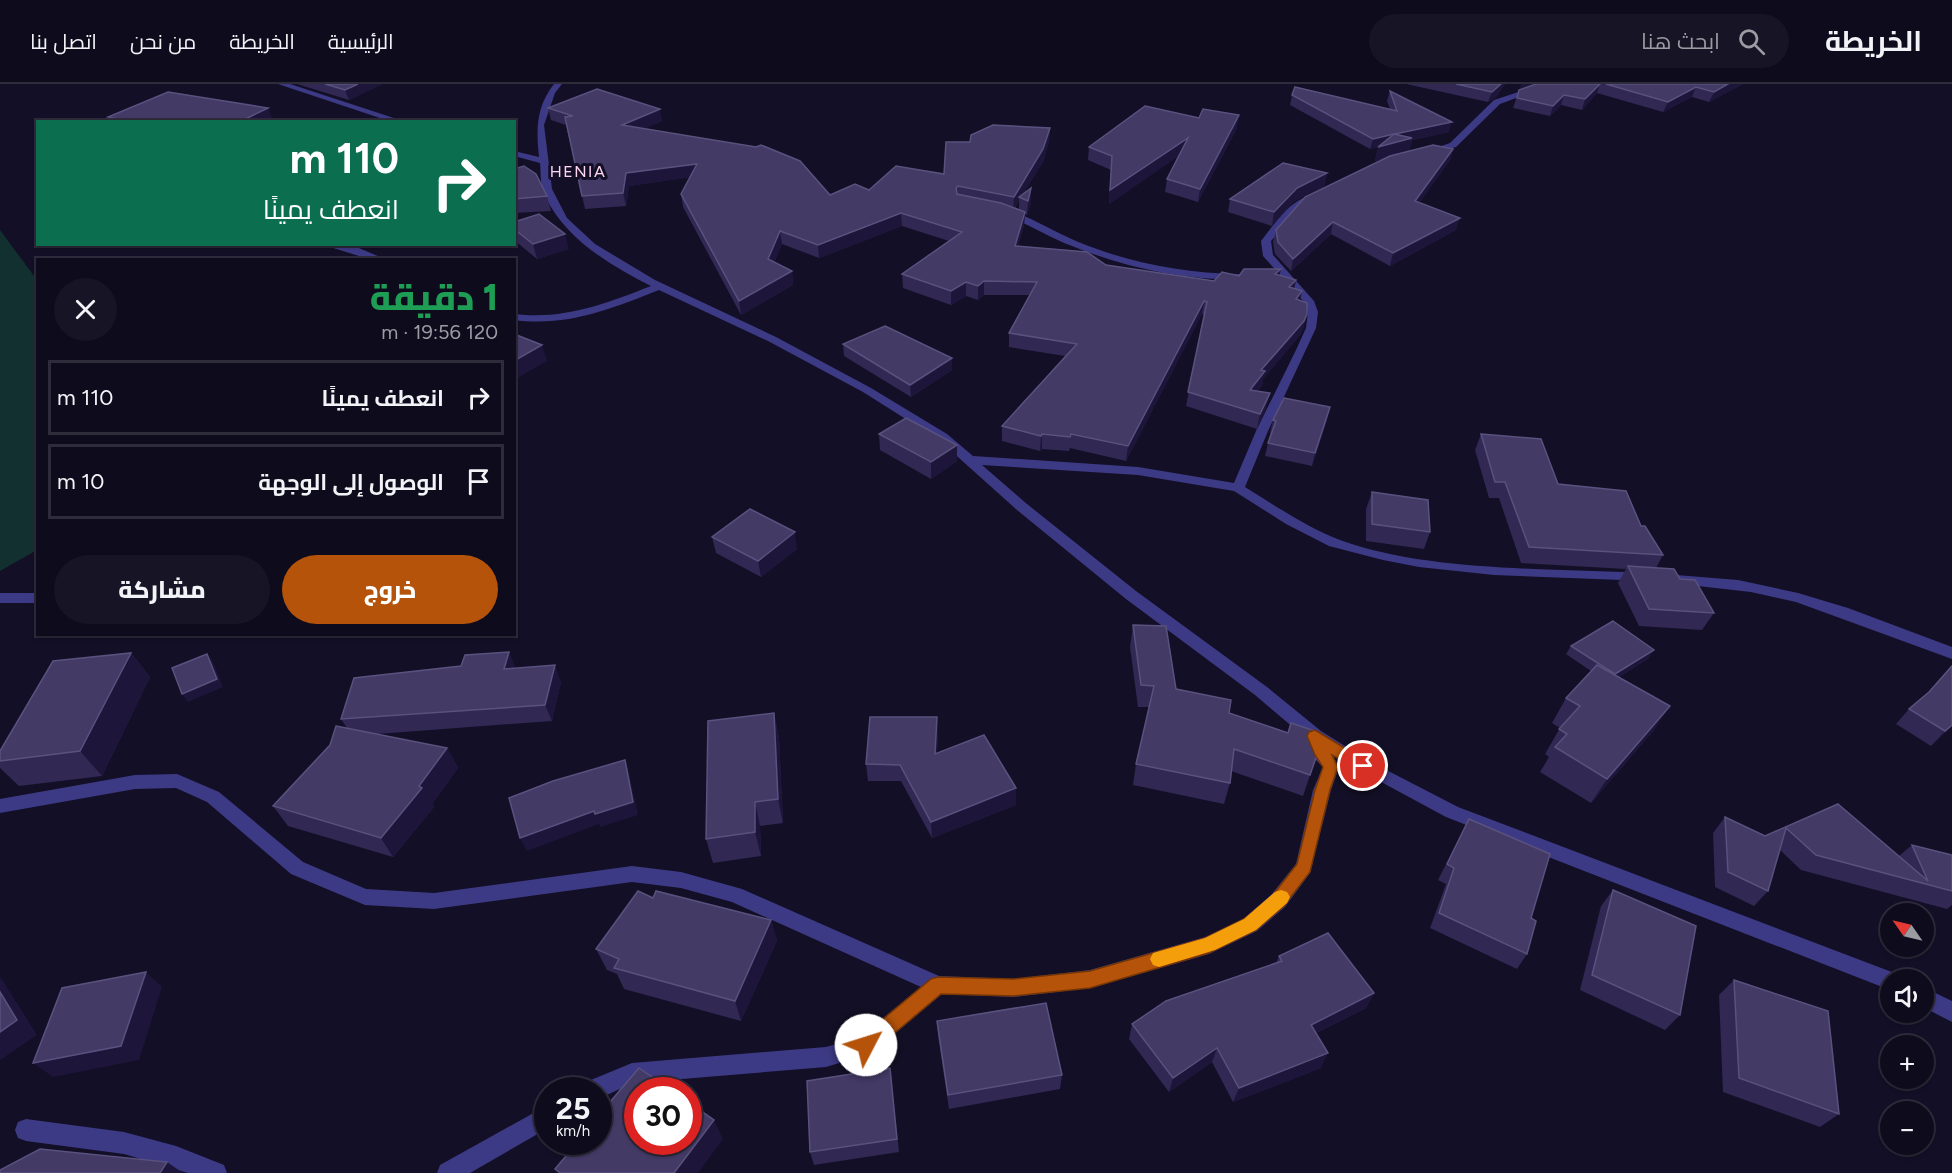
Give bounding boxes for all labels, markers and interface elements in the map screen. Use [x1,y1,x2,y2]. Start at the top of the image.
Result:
search box [1369,14,1789,68]
text: الخريطة [1825,24,1922,58]
icon: search [1735,25,1768,58]
text: ابحث هنا [1641,28,1720,55]
text: اتصل بنا [30,29,97,54]
text: من نحن [130,29,196,54]
text: الخريطة [229,29,295,54]
text: الرئيسية [328,29,394,54]
text: 110 m [290,133,399,184]
icon: right [420,144,498,222]
district label: HENIA [550,162,606,181]
text: انعطف يمينًا [263,193,399,226]
text: 1 دقيقة [370,276,498,319]
button: close [54,278,117,341]
text: 120 m · 19:56 [381,320,498,344]
icon: right [462,381,495,414]
text: 110 m [57,384,113,411]
text: انعطف يمينًا [321,385,444,412]
icon: arrive [462,465,495,498]
text: 10 m [57,468,104,495]
text: الوصول إلى الوجهة [258,469,444,496]
button: مشاركة [54,555,270,624]
button: خروج [282,555,498,624]
pin [1337,740,1388,791]
icon: arrive [1346,749,1379,782]
north arrow [1880,903,1934,957]
map controls [1880,903,1934,1155]
button: sound [1880,969,1934,1023]
position arrow [834,1013,898,1077]
button: + [1880,1035,1934,1089]
speed limit sign: 30 [624,1077,702,1155]
text: 25 [556,1090,590,1127]
button: − [1880,1101,1934,1155]
text: km/h [556,1122,590,1140]

